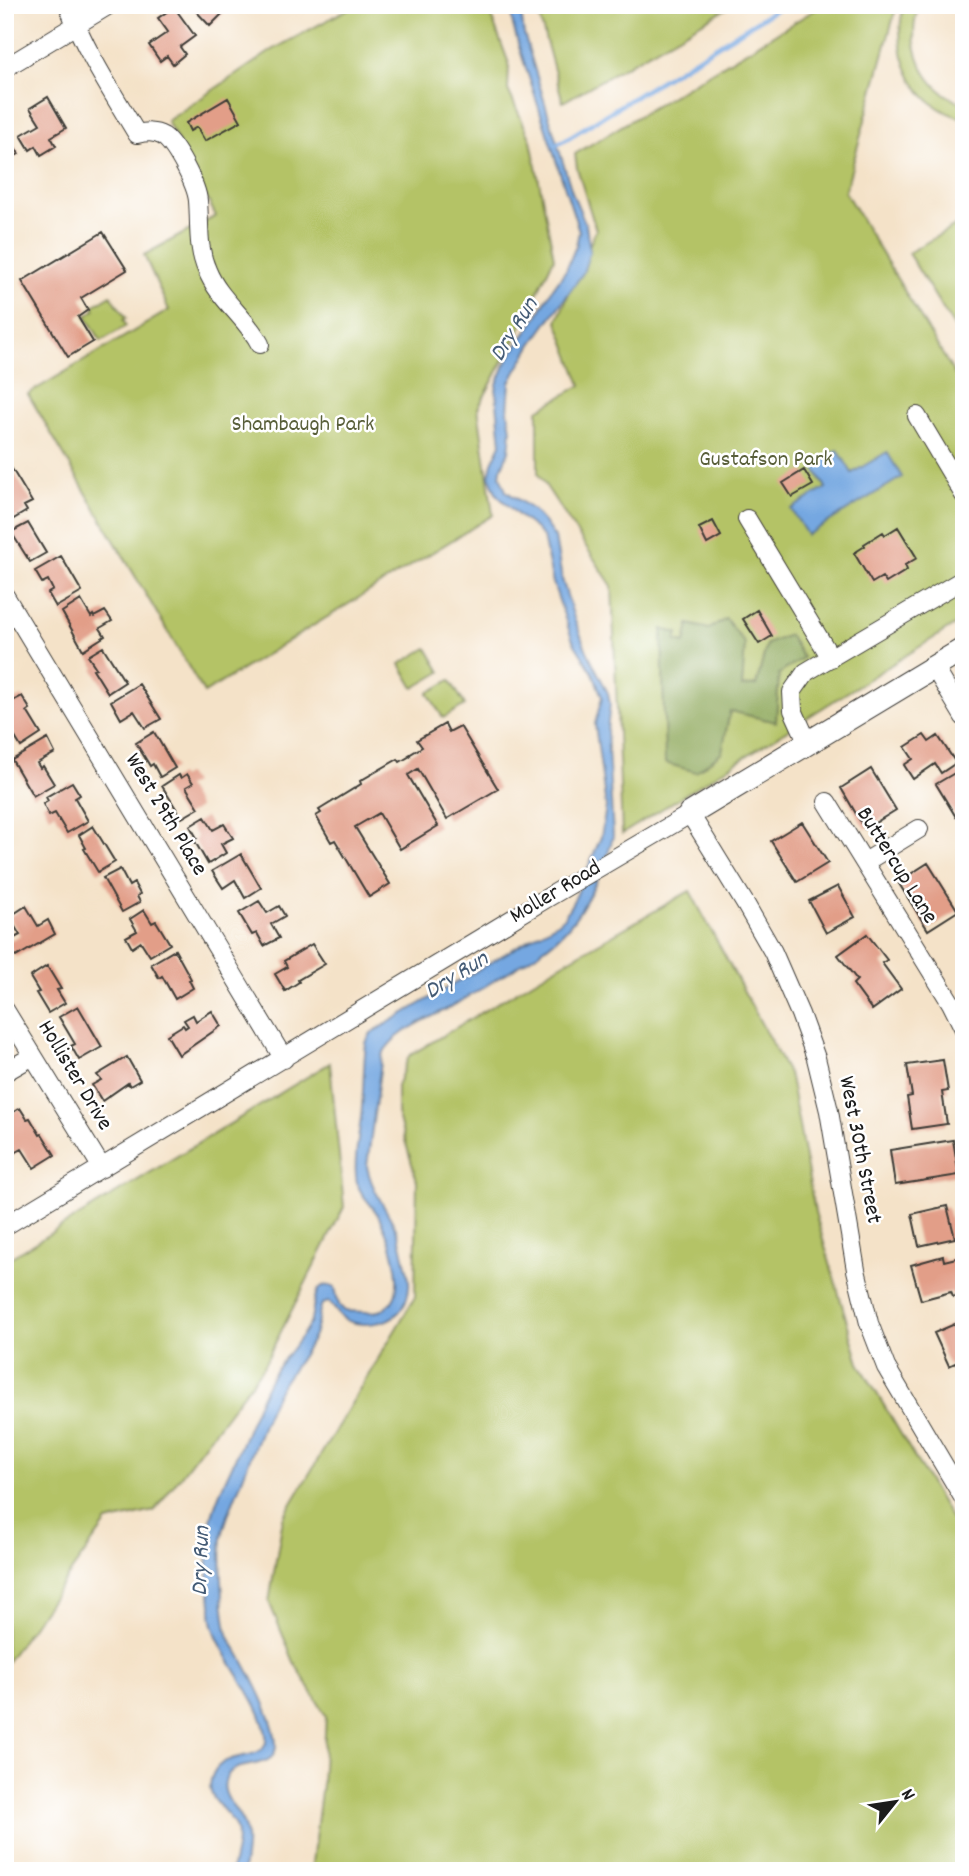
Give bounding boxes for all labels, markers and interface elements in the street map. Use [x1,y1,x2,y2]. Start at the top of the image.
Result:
water label: Dry Run [482,291,548,369]
park label: Shambaugh Park [232,409,375,442]
park label: Gustafson Park [699,444,833,477]
street label: West 29th Place [115,747,215,883]
street label: Buttercup Lane [847,801,945,931]
street label: Moller Road [504,853,608,933]
water label: Dry Run [418,943,496,1009]
street label: Hollister Drive [28,1015,120,1137]
street label: West 30th Street [829,1073,889,1227]
water label: Dry Run [184,1525,220,1596]
north arrow [860,1768,930,1838]
text: N [893,1784,921,1806]

